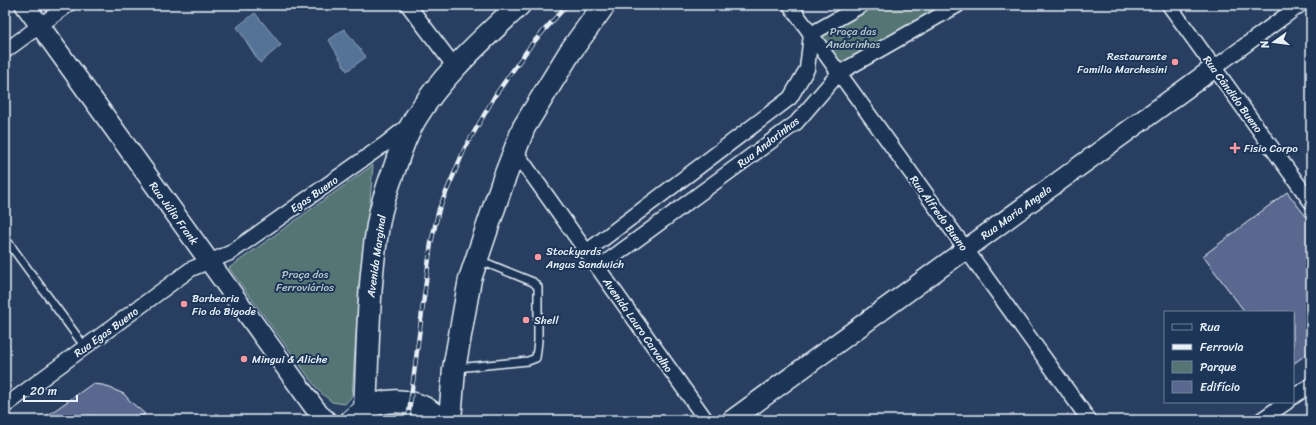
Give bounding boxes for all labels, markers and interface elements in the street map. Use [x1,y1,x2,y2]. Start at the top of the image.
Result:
park label: Praça das Andorinhas [825,22,880,54]
north arrow [1254,22,1294,62]
text: N [1255,38,1275,51]
place label: Restaurante Familia Marchesini [1077,47,1168,79]
street label: Rua Cândido Bueno [1198,51,1268,137]
marker: Restaurante Familia Marchesini [1170,57,1180,67]
street label: Rua Andorinhas [733,112,804,173]
place label: Fisio Corpo [1244,139,1298,158]
marker: Fisio Corpo [1229,142,1241,154]
street label: Egas Bueno [286,171,343,218]
street label: Rua Alfredo Bueno [905,171,973,256]
street label: Rua Júlio Frank [144,178,203,249]
street label: Rua Maria Angela [977,180,1056,245]
street label: Avenida Marginal [361,213,392,300]
place label: Stockyards Angus Sandwich [545,242,624,274]
marker: Stockyards Angus Sandwich [533,252,543,262]
park label: Praça dos Ferroviários [276,265,335,297]
street label: Avenida Lauro Carvalho [597,273,678,377]
place label: Barbearia Fio do Bigode [192,289,256,321]
marker: Barbearia Fio do Bigode [179,299,189,309]
street label: Rua Egas Bueno [70,302,143,362]
place label: Shell [534,311,559,330]
legend [1164,311,1294,403]
marker: Shell [521,315,531,325]
text: Rua [1200,316,1221,338]
text: Ferrovia [1200,336,1244,358]
place label: Mingui & Aliche [252,350,328,369]
marker: Mingui & Aliche [239,354,249,364]
text: Parque [1200,356,1237,378]
text: Edifício [1200,376,1240,398]
scale bar [24,377,77,403]
text: 20 m [30,380,57,402]

